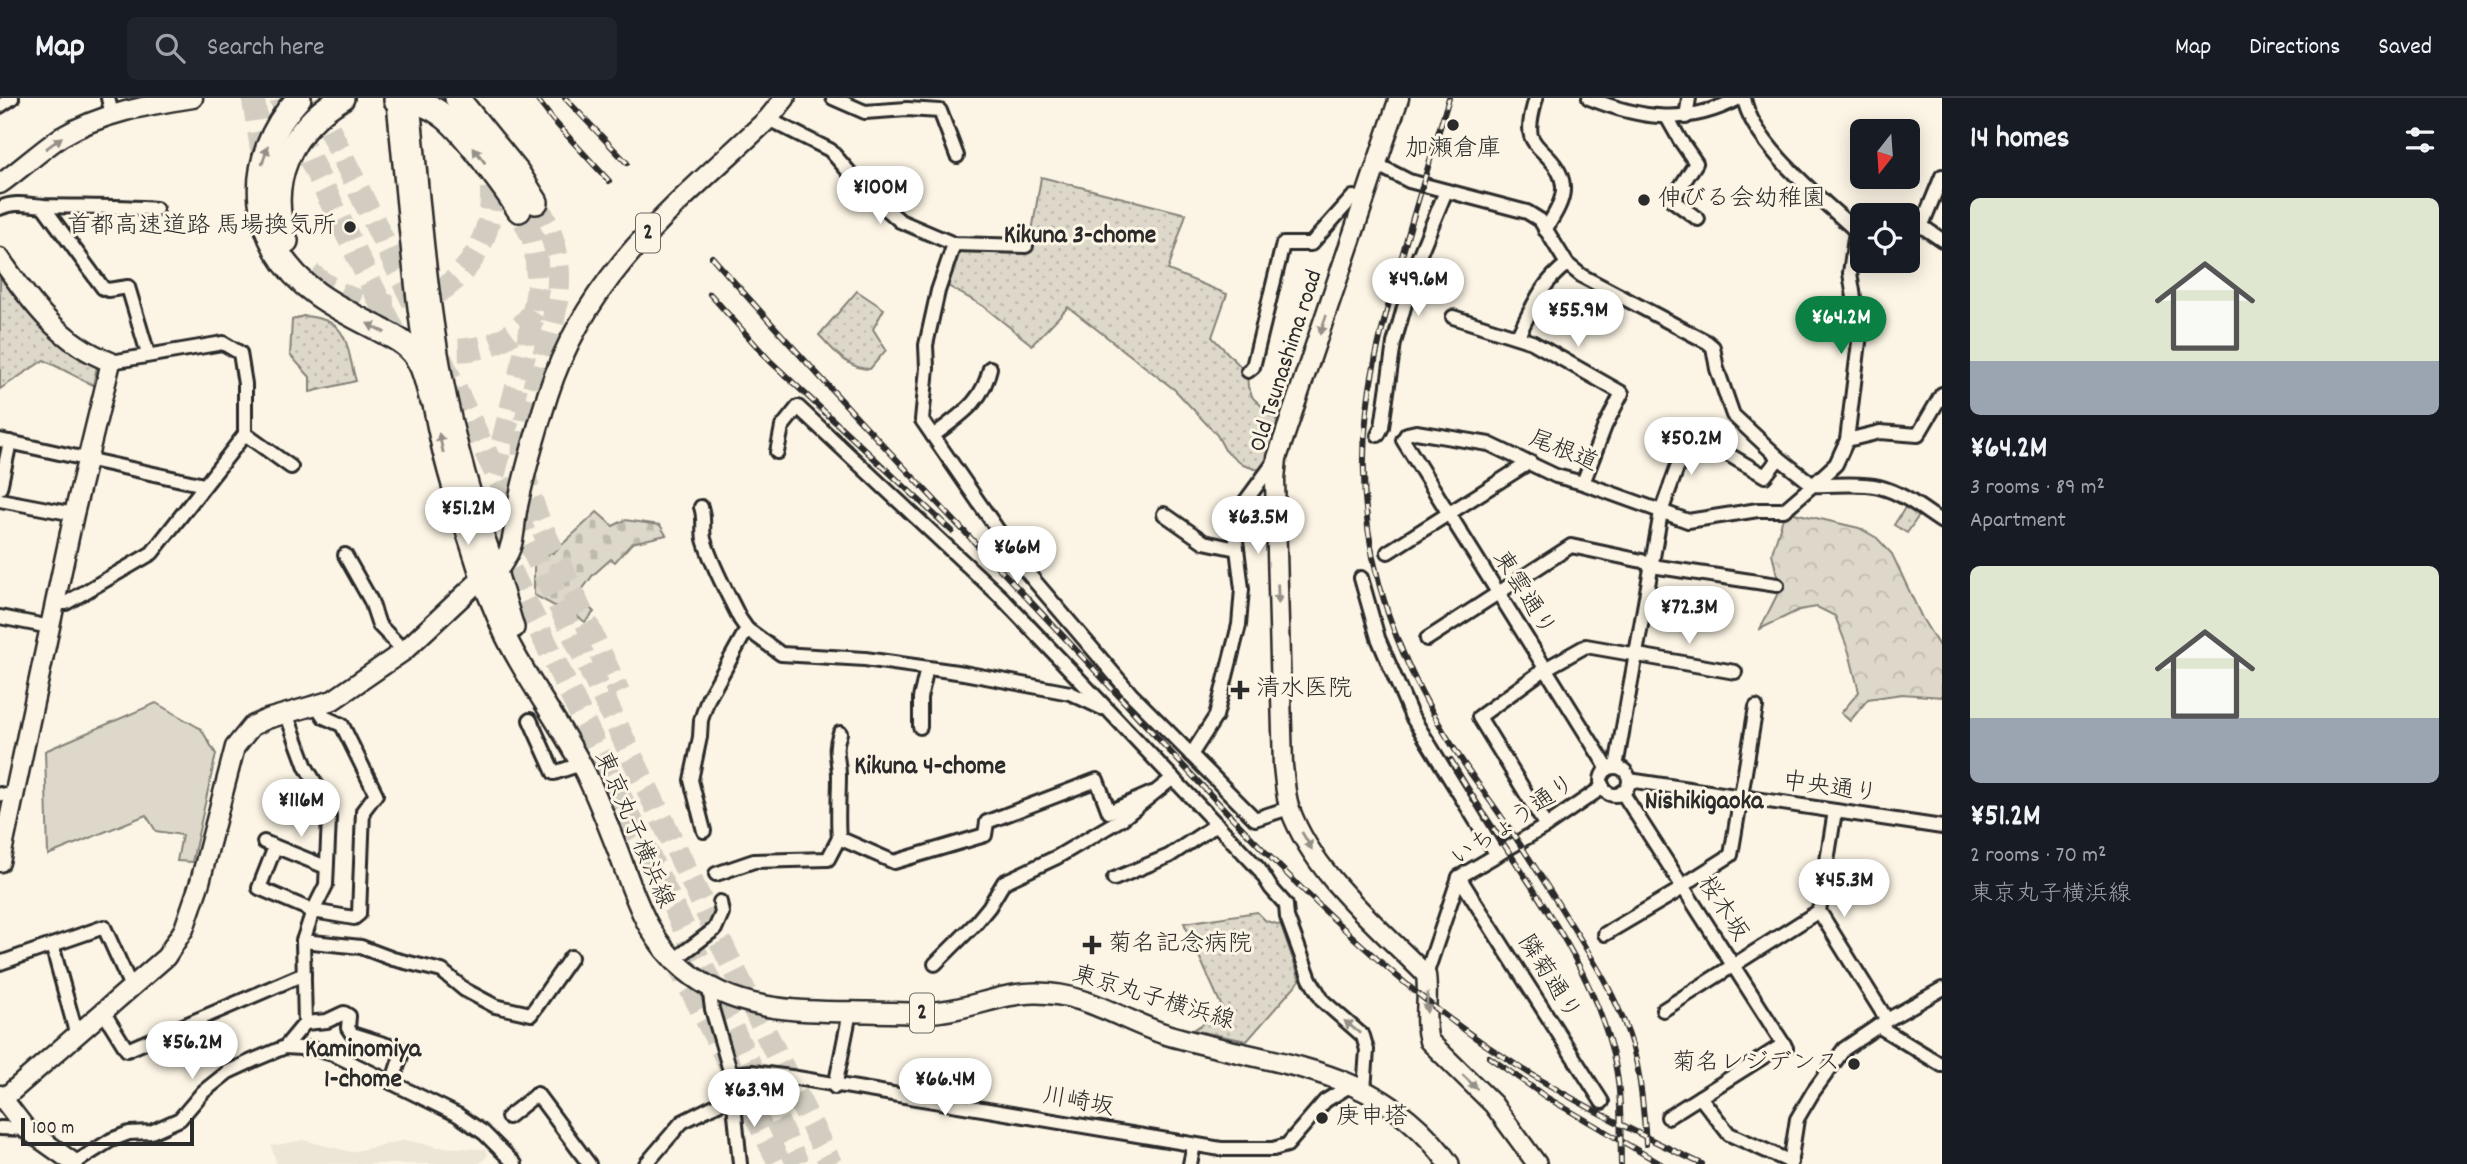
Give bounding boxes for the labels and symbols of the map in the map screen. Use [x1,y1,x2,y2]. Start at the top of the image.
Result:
marker: 加瀬倉庫 [1445,117,1461,133]
north arrow [1850,119,1920,189]
place label: 加瀬倉庫 [1405,133,1501,167]
one-way arrow [45,136,64,150]
one-way arrow [261,144,271,165]
one-way arrow [473,146,487,164]
pin: ¥100M [831,166,929,226]
place label: 伸びる会幼稚園 [1658,183,1826,217]
marker: 伸びる会幼稚園 [1636,192,1652,208]
place label: 首都高速道路 馬場換気所 [67,210,336,244]
road number: 2 [636,214,660,252]
district label: Kikuna 3-chome [1004,218,1156,255]
marker: 首都高速道路 馬場換気所 [342,219,358,235]
pin: ¥49.6M [1361,258,1475,318]
street label: Old Tsunashima road [1242,266,1332,456]
pin: ¥55.9M [1521,289,1635,349]
pin: ¥64.2M [1784,296,1898,356]
one-way arrow [1317,315,1328,336]
one-way arrow [366,322,386,334]
pin: ¥50.2M [1634,418,1748,477]
street label: 尾根道 [1523,423,1603,481]
one-way arrow [435,432,446,454]
pin: ¥51.2M [411,488,525,547]
pin: ¥63.5M [1201,496,1315,556]
pin: ¥66M [976,526,1058,586]
street label: 東雲通り [1483,544,1563,644]
one-way arrow [1273,583,1284,605]
pin: ¥72.3M [1632,587,1746,646]
place label: 清水医院 [1256,673,1352,707]
marker: 清水医院 [1230,680,1250,700]
street label: 東京丸子横浜線 [585,746,681,914]
district label: Kikuna 4-chome [854,749,1006,786]
street label: 中央通り [1780,765,1880,813]
street label: いちょう通り [1445,768,1583,876]
pin: ¥116M [252,780,350,839]
district label: Nishikigaoka [1645,784,1764,821]
one-way arrow [1301,831,1313,851]
pin: ¥45.3M [1787,860,1901,919]
street label: 桜木坂 [1688,870,1756,948]
place label: 菊名記念病院 [1108,928,1252,962]
street label: 隣菊通り [1508,928,1588,1028]
marker: 菊名記念病院 [1082,935,1102,955]
street label: 東京丸子横浜線 [1068,958,1238,1040]
one-way arrow [1422,992,1433,1014]
road number: 2 [910,994,934,1032]
one-way arrow [1344,1020,1361,1035]
pin: ¥56.2M [135,1021,249,1081]
district label: Kaminomiya 1-chome [305,1032,422,1099]
place label: 菊名レジデンス [1672,1047,1840,1081]
marker: 菊名レジデンス [1846,1056,1862,1072]
pin: ¥66.4M [888,1058,1002,1118]
pin: ¥63.9M [697,1070,811,1129]
one-way arrow [1462,1073,1479,1090]
street label: 川崎坂 [1040,1080,1116,1126]
place label: 庚申塔 [1336,1101,1408,1135]
marker: 庚申塔 [1314,1110,1330,1126]
scale bar [21,1115,194,1147]

